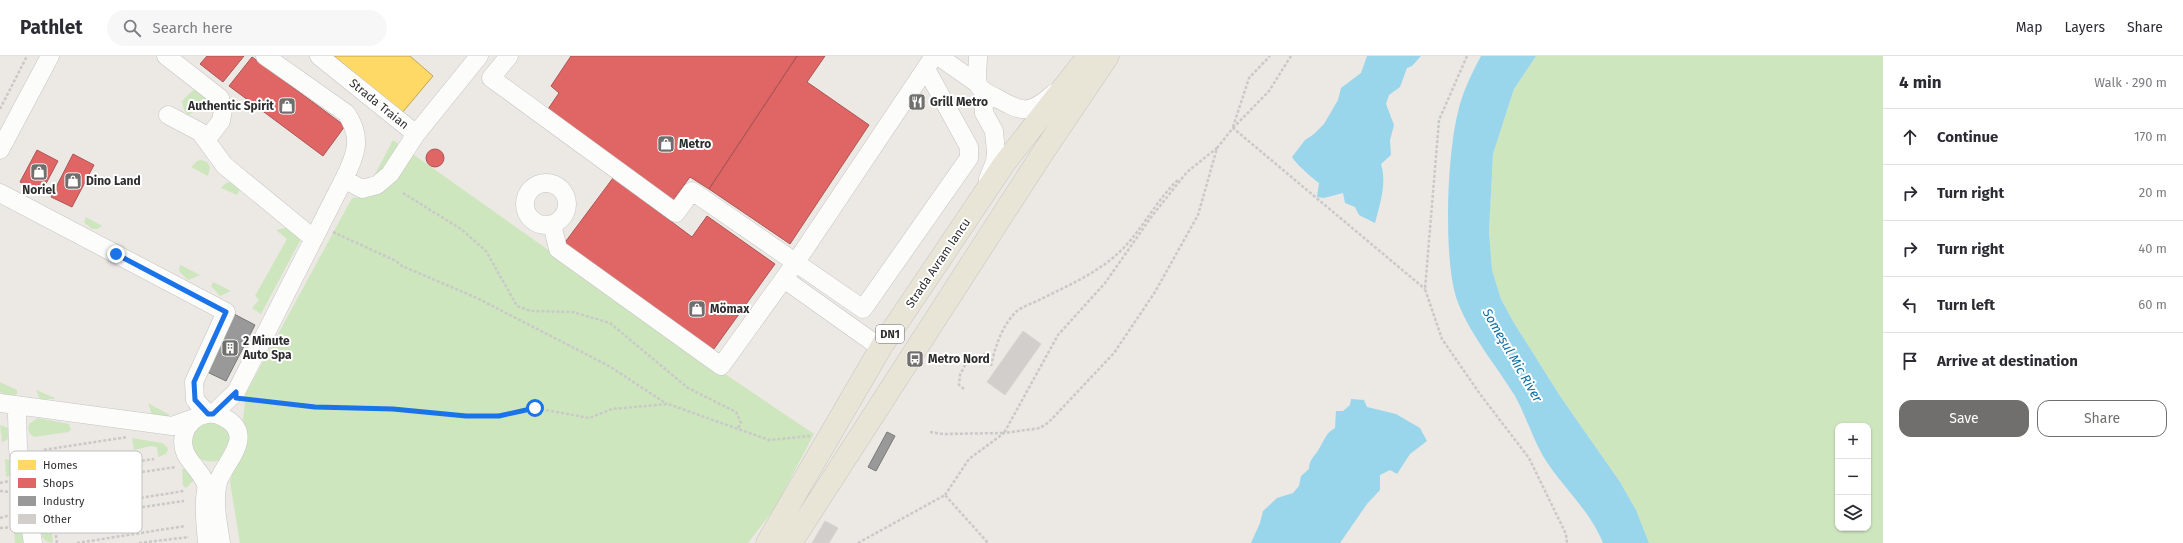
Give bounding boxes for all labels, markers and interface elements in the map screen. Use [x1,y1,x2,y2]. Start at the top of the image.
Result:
search box [107,10,387,46]
text: Pathlet [20,16,83,39]
icon: search [121,17,143,39]
text: Search here [153,19,233,37]
text: Map [2016,19,2042,36]
text: Layers [2064,19,2105,36]
text: Share [2127,19,2163,36]
text: 4 min [1899,72,1942,93]
text: Walk · 290 m [2094,75,2167,90]
street label: Strada Traian [347,76,411,132]
restaurant icon: Grill Metro [907,92,927,112]
place label: Grill Metro [930,95,988,109]
shop icon: Authentic Spirit [277,96,297,116]
place label: Authentic Spirit [187,99,274,113]
icon: ahead [1899,126,1921,148]
text: Continue [1937,128,1998,146]
text: 170 m [2134,129,2167,144]
shop icon: Metro [656,134,676,154]
place label: Metro [679,137,711,151]
shop icon: Noriel [29,162,49,182]
shop icon: Dino Land [63,171,83,191]
place label: Dino Land [86,174,141,188]
icon: right [1899,182,1921,204]
place label: Noriel [22,183,56,197]
text: Turn right [1937,184,2004,202]
text: 20 m [2139,185,2167,200]
street label: Strada Avram Iancu [903,215,973,311]
icon: right [1899,238,1921,260]
text: Turn right [1937,240,2004,258]
text: 40 m [2138,241,2167,256]
route end [107,245,125,263]
icon: left [1899,294,1921,316]
text: Turn left [1937,296,1995,314]
text: 60 m [2138,297,2167,312]
shop icon: Mömax [687,299,707,319]
place label: Mömax [710,302,750,316]
water label: Someşul Mic River [1479,305,1546,406]
road number: DN1 [876,325,904,343]
place label: 2 Minute Auto Spa [242,334,292,362]
building icon: 2 Minute Auto Spa [220,338,240,358]
bus stop icon: Metro Nord [905,349,925,369]
icon: arrive [1899,350,1921,372]
place label: Metro Nord [928,352,990,366]
text: Arrive at destination [1937,352,2078,370]
route start [526,399,544,417]
button: Save [1899,400,2029,437]
button: Share [2037,400,2167,437]
map controls [1835,423,1871,531]
button: + [1835,423,1871,459]
legend [10,451,142,533]
text: Homes [43,459,77,472]
button: − [1835,459,1871,495]
text: Shops [43,477,74,490]
text: Industry [43,495,85,508]
button: layers [1835,495,1871,531]
text: Other [43,513,72,526]

